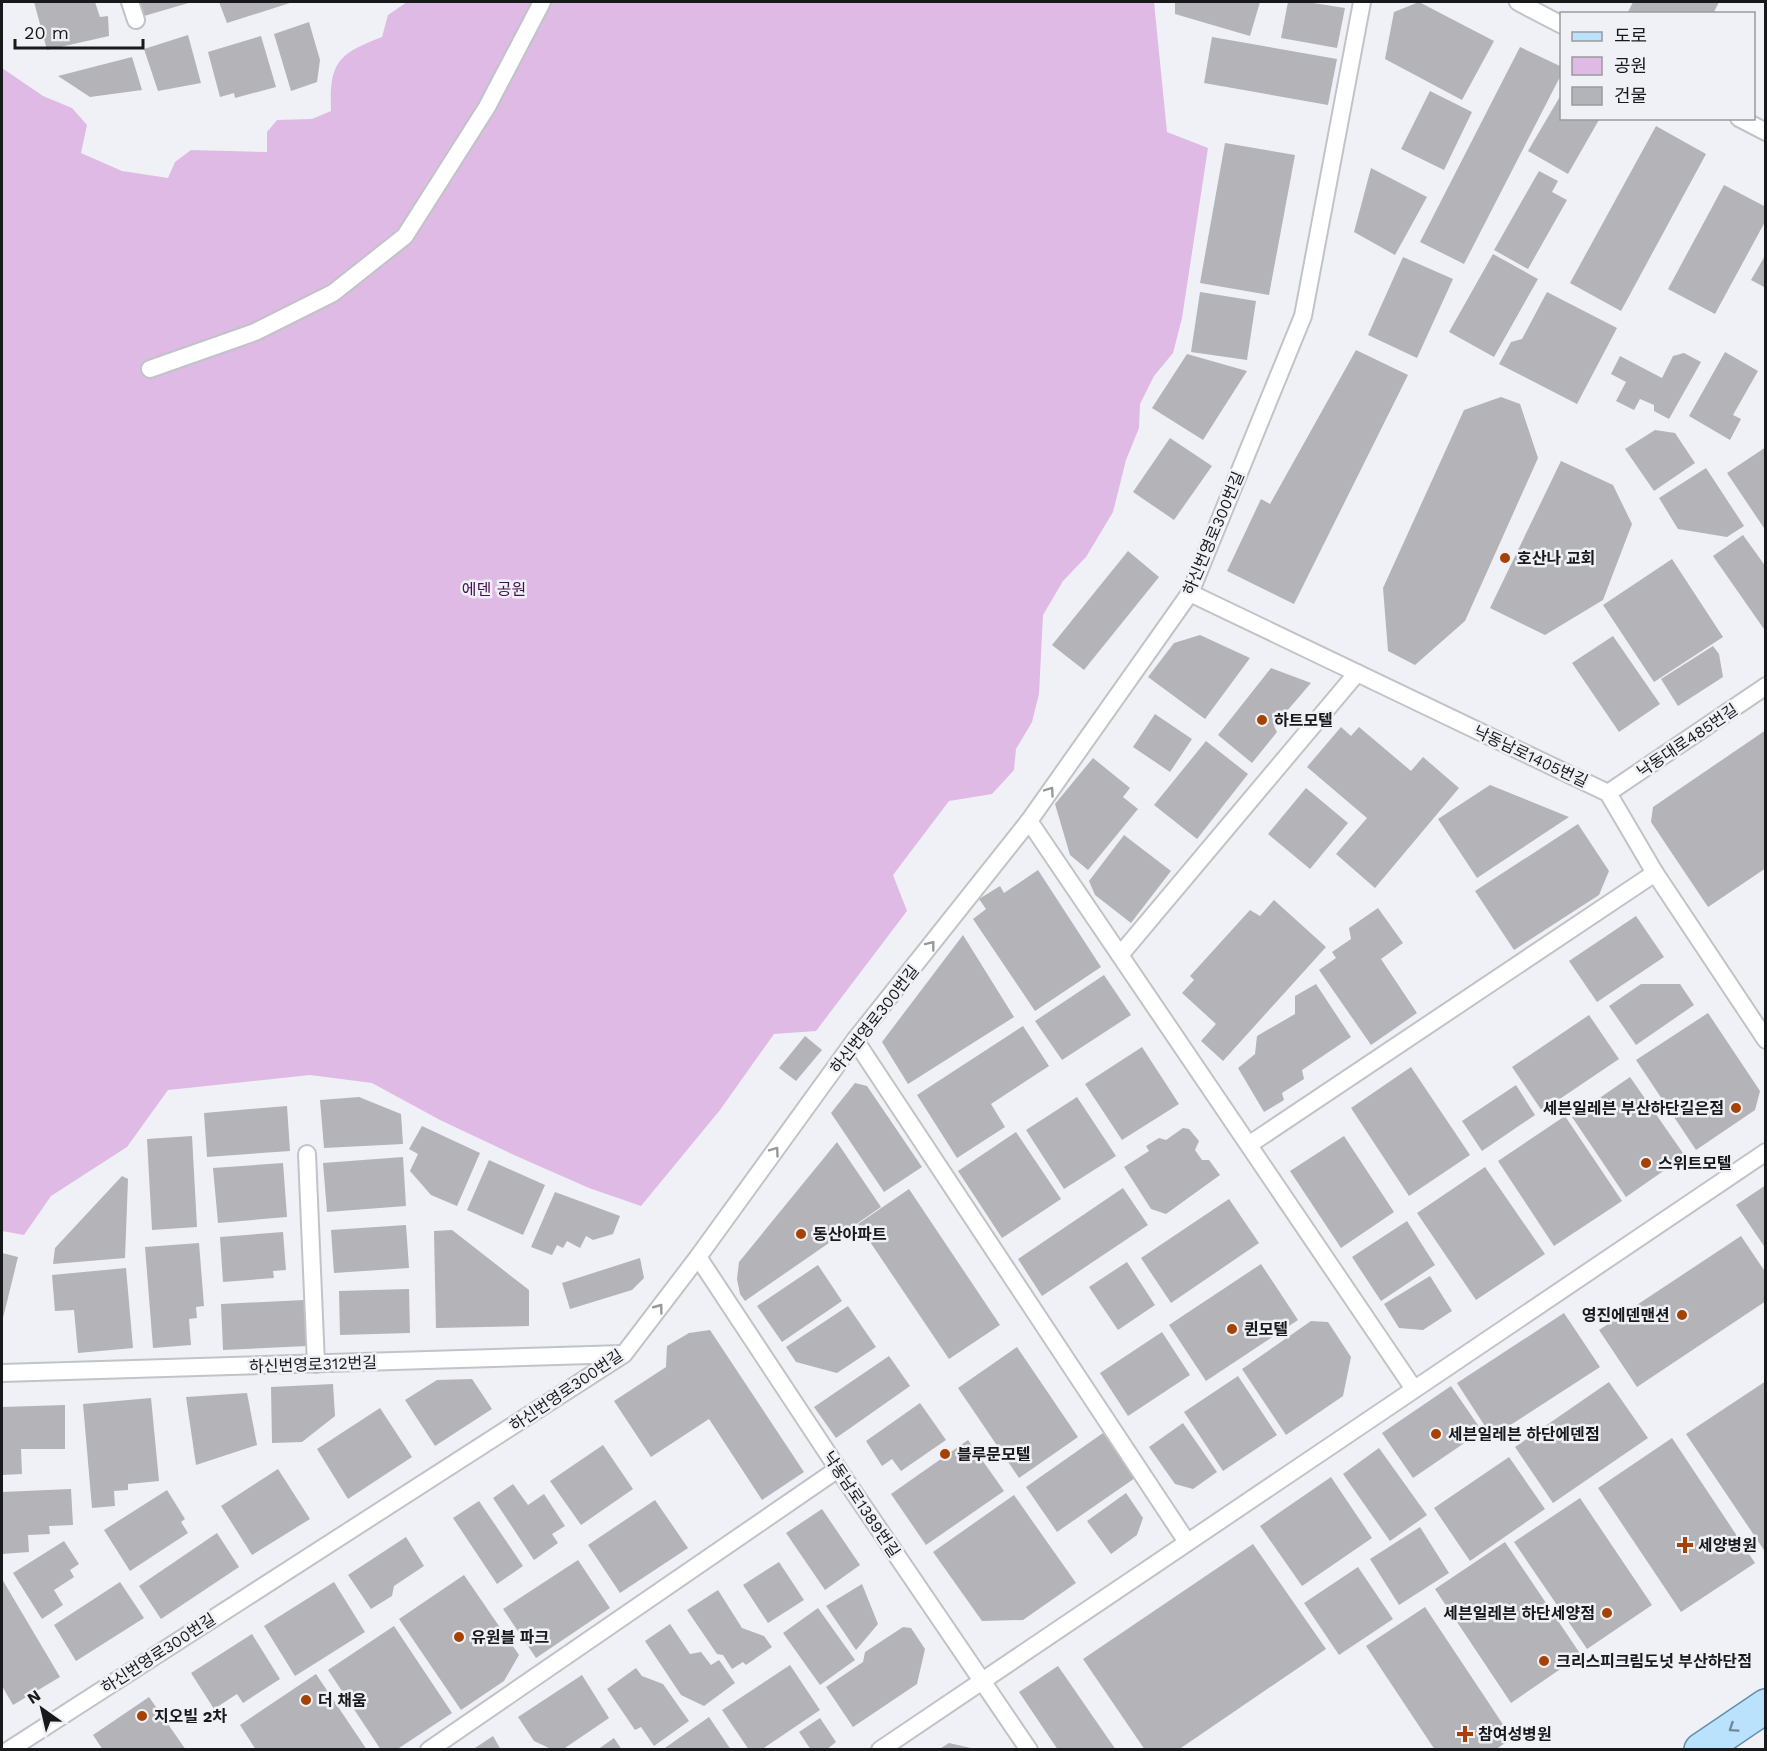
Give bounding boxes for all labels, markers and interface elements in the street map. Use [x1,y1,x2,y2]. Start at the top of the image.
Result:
scale bar [15,12,142,50]
legend [1560,12,1755,120]
text: 20 m [24,22,69,43]
text: 도로 [1614,25,1647,46]
text: 공원 [1614,55,1647,76]
text: 건물 [1614,85,1647,106]
street label: 하신번영로300번길 [1179,469,1248,598]
place label: 호산나 교회 [1517,549,1595,568]
marker: 호산나 교회 [1498,551,1512,565]
park label: 에덴 공원 [462,580,526,599]
street label: 낙동대로485번길 [1633,700,1741,781]
place label: 하트모텔 [1274,711,1333,730]
marker: 하트모텔 [1255,713,1269,727]
street label: 낙동남로1405번길 [1471,722,1591,791]
one-way arrow [1043,787,1054,798]
one-way arrow [923,941,934,952]
street label: 하신번영로300번길 [826,961,923,1077]
place label: 세븐일레븐 부산하단길은점 [1543,1099,1724,1118]
marker: 세븐일레븐 부산하단길은점 [1729,1101,1743,1115]
one-way arrow [768,1147,779,1158]
place label: 스위트모텔 [1658,1154,1732,1173]
marker: 스위트모텔 [1639,1156,1653,1170]
place label: 동산아파트 [813,1225,887,1244]
marker: 동산아파트 [794,1227,808,1241]
one-way arrow [652,1304,663,1315]
place label: 영진에덴맨션 [1582,1306,1670,1325]
marker: 영진에덴맨션 [1675,1308,1689,1322]
place label: 퀸모텔 [1244,1320,1288,1339]
marker: 퀸모텔 [1225,1322,1239,1336]
street label: 하신번영로300번길 [506,1346,626,1435]
street label: 하신번영로312번길 [249,1353,377,1376]
place label: 세븐일레븐 하단에덴점 [1448,1425,1600,1444]
marker: 세븐일레븐 하단에덴점 [1429,1427,1443,1441]
place label: 블루문모텔 [957,1445,1031,1464]
marker: 블루문모텔 [938,1447,952,1461]
street label: 낙동남로1389번길 [819,1448,904,1561]
marker: 세양병원 [1676,1536,1694,1554]
place label: 세양병원 [1698,1536,1757,1555]
place label: 세븐일레븐 하단세양점 [1443,1604,1595,1623]
marker: 세븐일레븐 하단세양점 [1600,1606,1614,1620]
street label: 하신번영로300번길 [98,1609,219,1697]
place label: 유원블 파크 [471,1628,549,1647]
marker: 유원블 파크 [452,1630,466,1644]
place label: 크리스피크림도넛 부산하단점 [1556,1652,1752,1671]
marker: 크리스피크림도넛 부산하단점 [1537,1654,1551,1668]
north arrow [12,1679,72,1739]
text: N [24,1686,44,1708]
place label: 더 채움 [318,1691,367,1710]
marker: 더 채움 [299,1693,313,1707]
place label: 지오빌 2차 [154,1707,227,1726]
marker: 지오빌 2차 [135,1709,149,1723]
one-way arrow [1729,1721,1740,1732]
marker: 참여성병원 [1456,1725,1474,1743]
place label: 참여성병원 [1478,1725,1552,1744]

